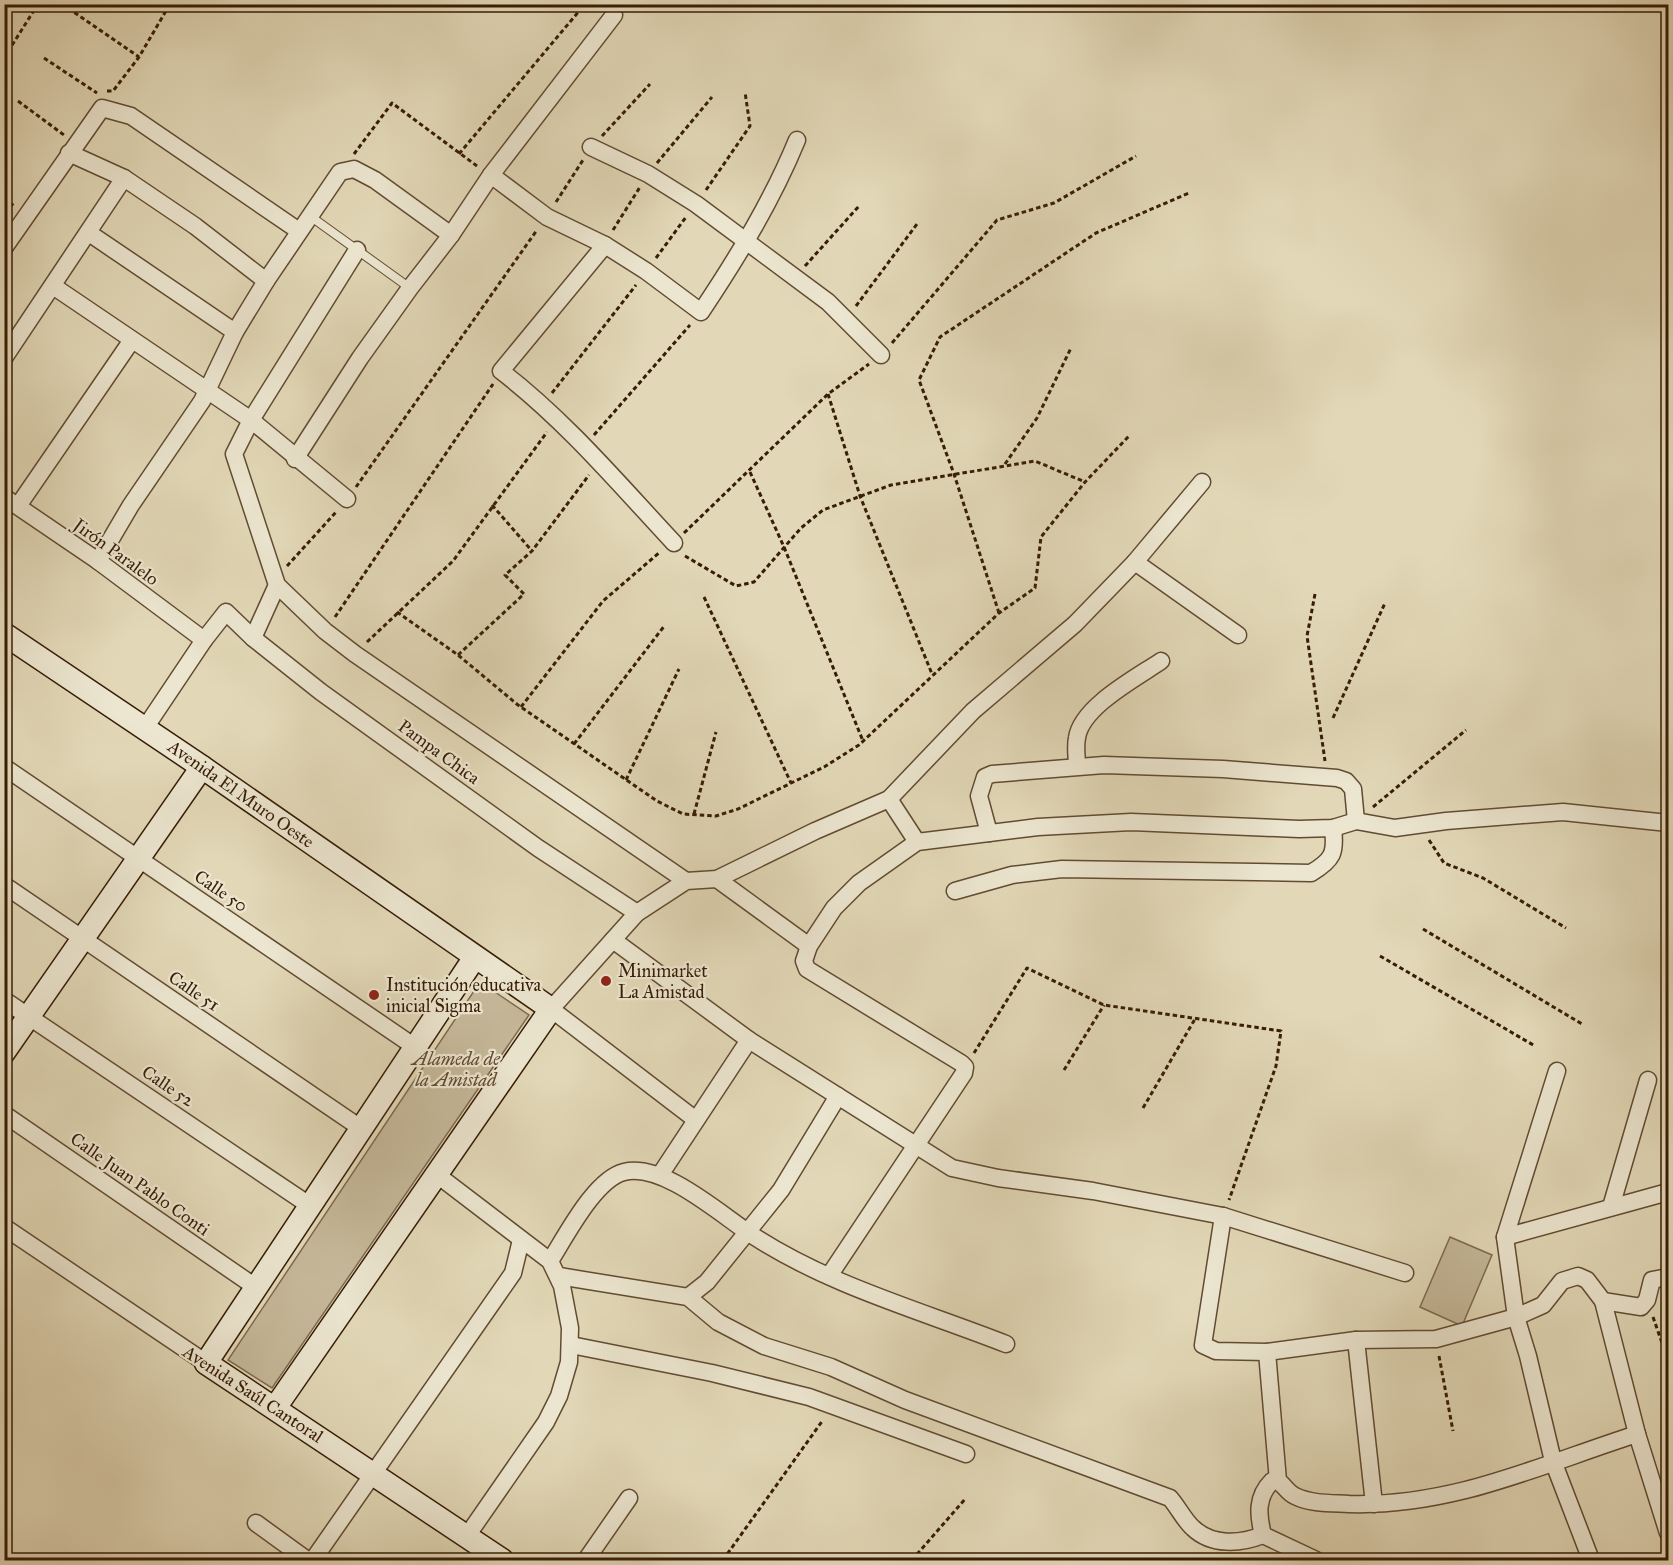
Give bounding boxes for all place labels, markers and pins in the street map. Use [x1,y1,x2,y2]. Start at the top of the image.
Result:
place label: Minimarket La Amistad [618,960,708,1003]
place label: Institución educativa inicial Sigma [386,974,542,1018]
marker: Minimarket La Amistad [599,974,613,988]
marker: Institución educativa inicial Sigma [367,988,381,1002]

